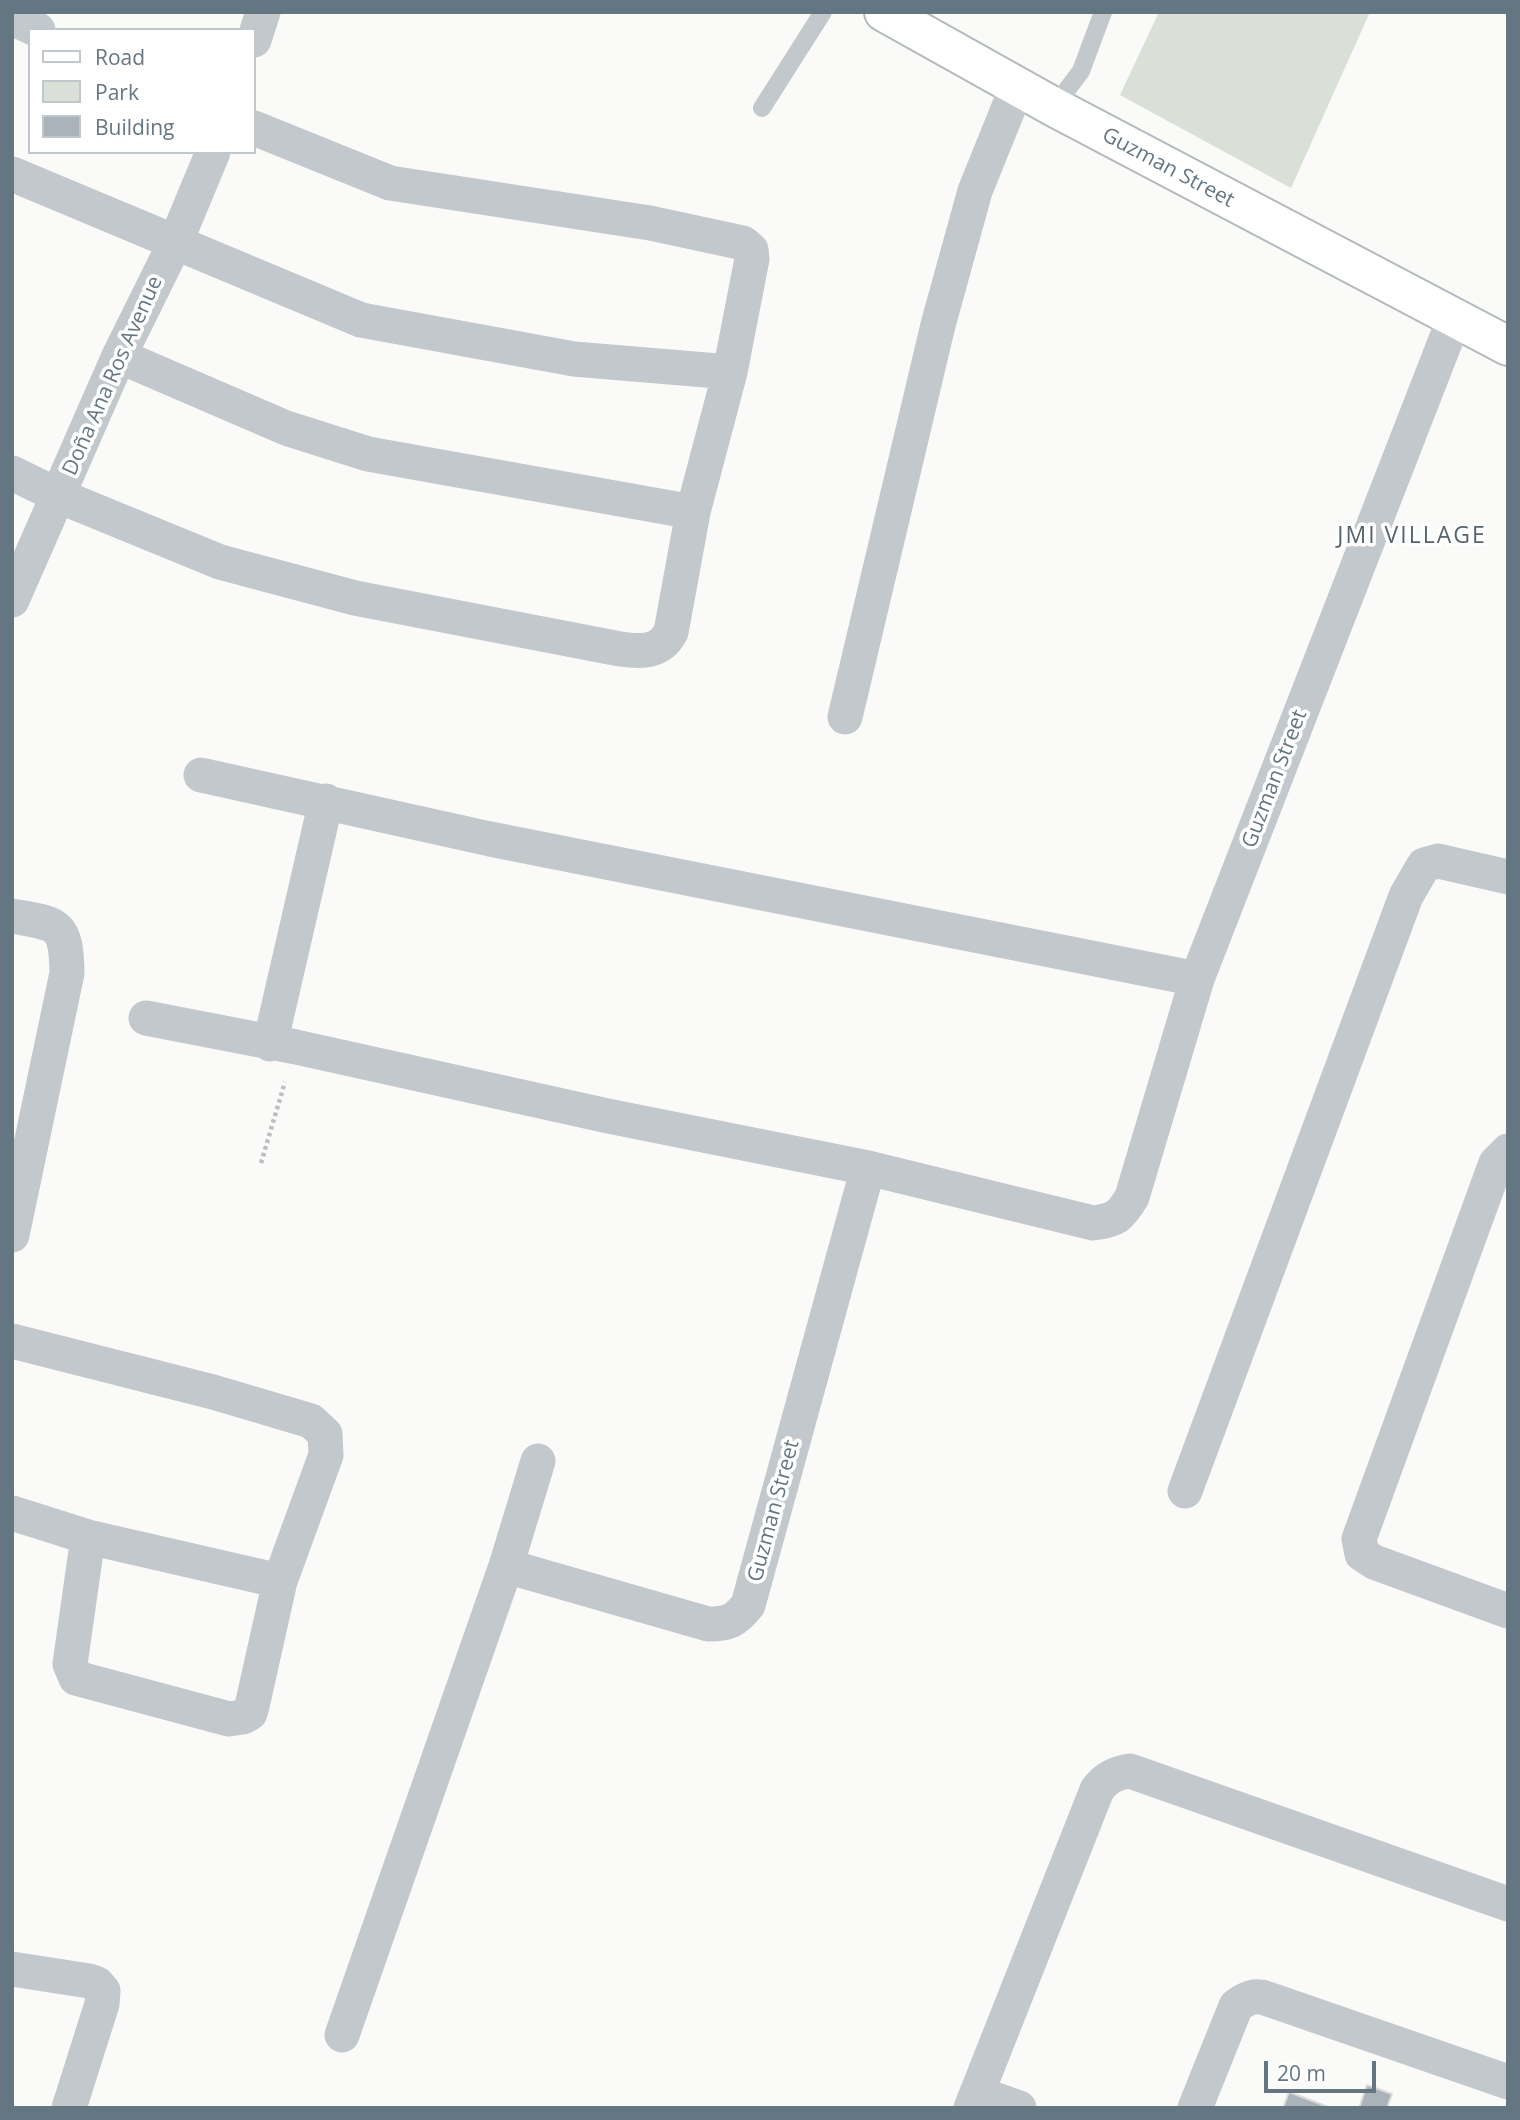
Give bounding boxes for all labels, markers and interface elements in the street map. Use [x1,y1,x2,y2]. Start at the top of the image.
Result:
legend [28,28,256,154]
text: Road [95,43,145,71]
text: Park [95,78,139,106]
text: Building [95,113,174,141]
street label: Guzman Street [1098,123,1238,213]
street label: Doña Ana Ros Avenue [58,273,168,479]
district label: JMI VILLAGE [1339,522,1485,550]
street label: Guzman Street [1237,706,1313,852]
street label: Guzman Street [743,1437,805,1585]
scale bar [1268,2046,1380,2090]
text: 20 m [1277,2059,1326,2087]

